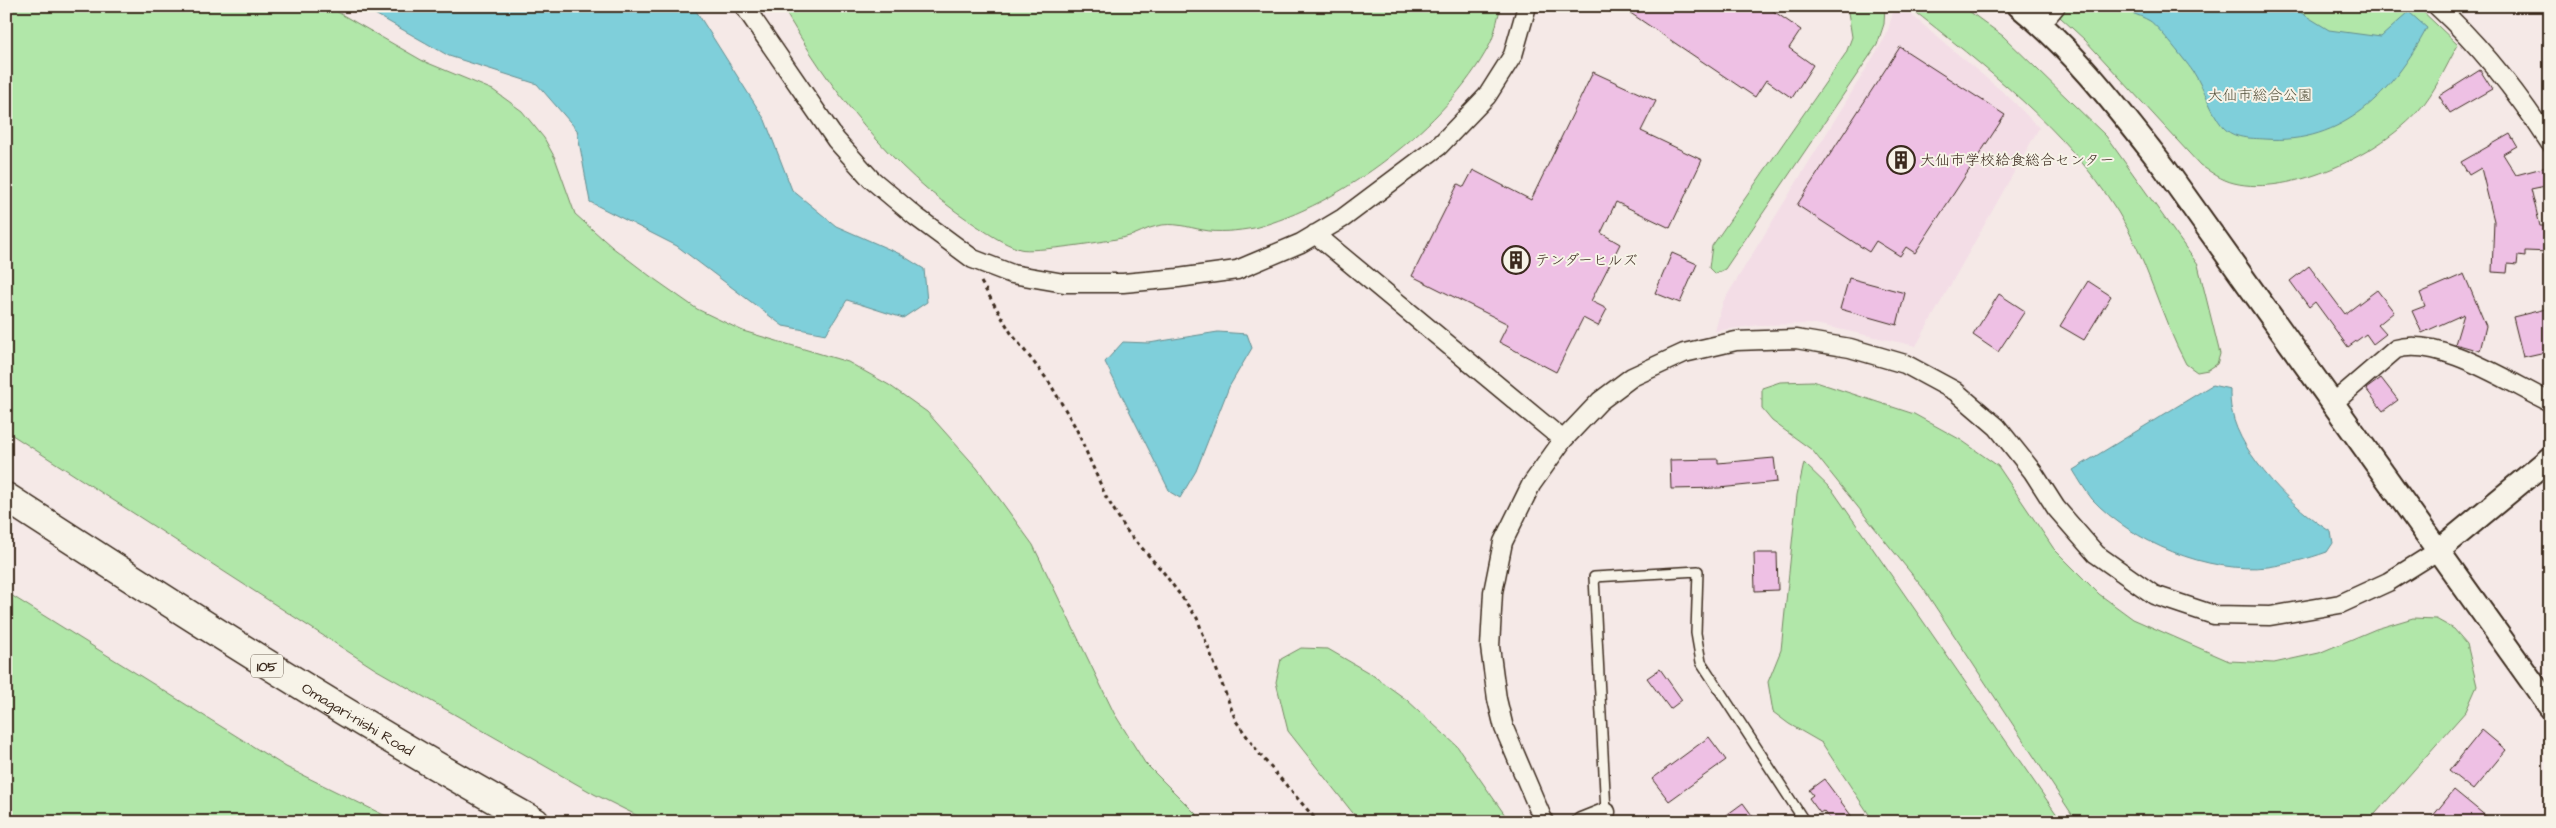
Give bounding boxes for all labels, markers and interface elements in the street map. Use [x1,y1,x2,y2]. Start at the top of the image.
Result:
park label: 大仙市総合公園 [2207,85,2313,106]
building icon: 大仙市学校給食総合センター [1886,145,1916,175]
place label: 大仙市学校給食総合センター [1920,150,2114,171]
building icon: テンダーヒルズ [1501,245,1531,275]
place label: テンダーヒルズ [1535,250,1638,271]
road number: 105 [251,654,283,678]
street label: Omagari-nishi Road [297,678,418,762]

